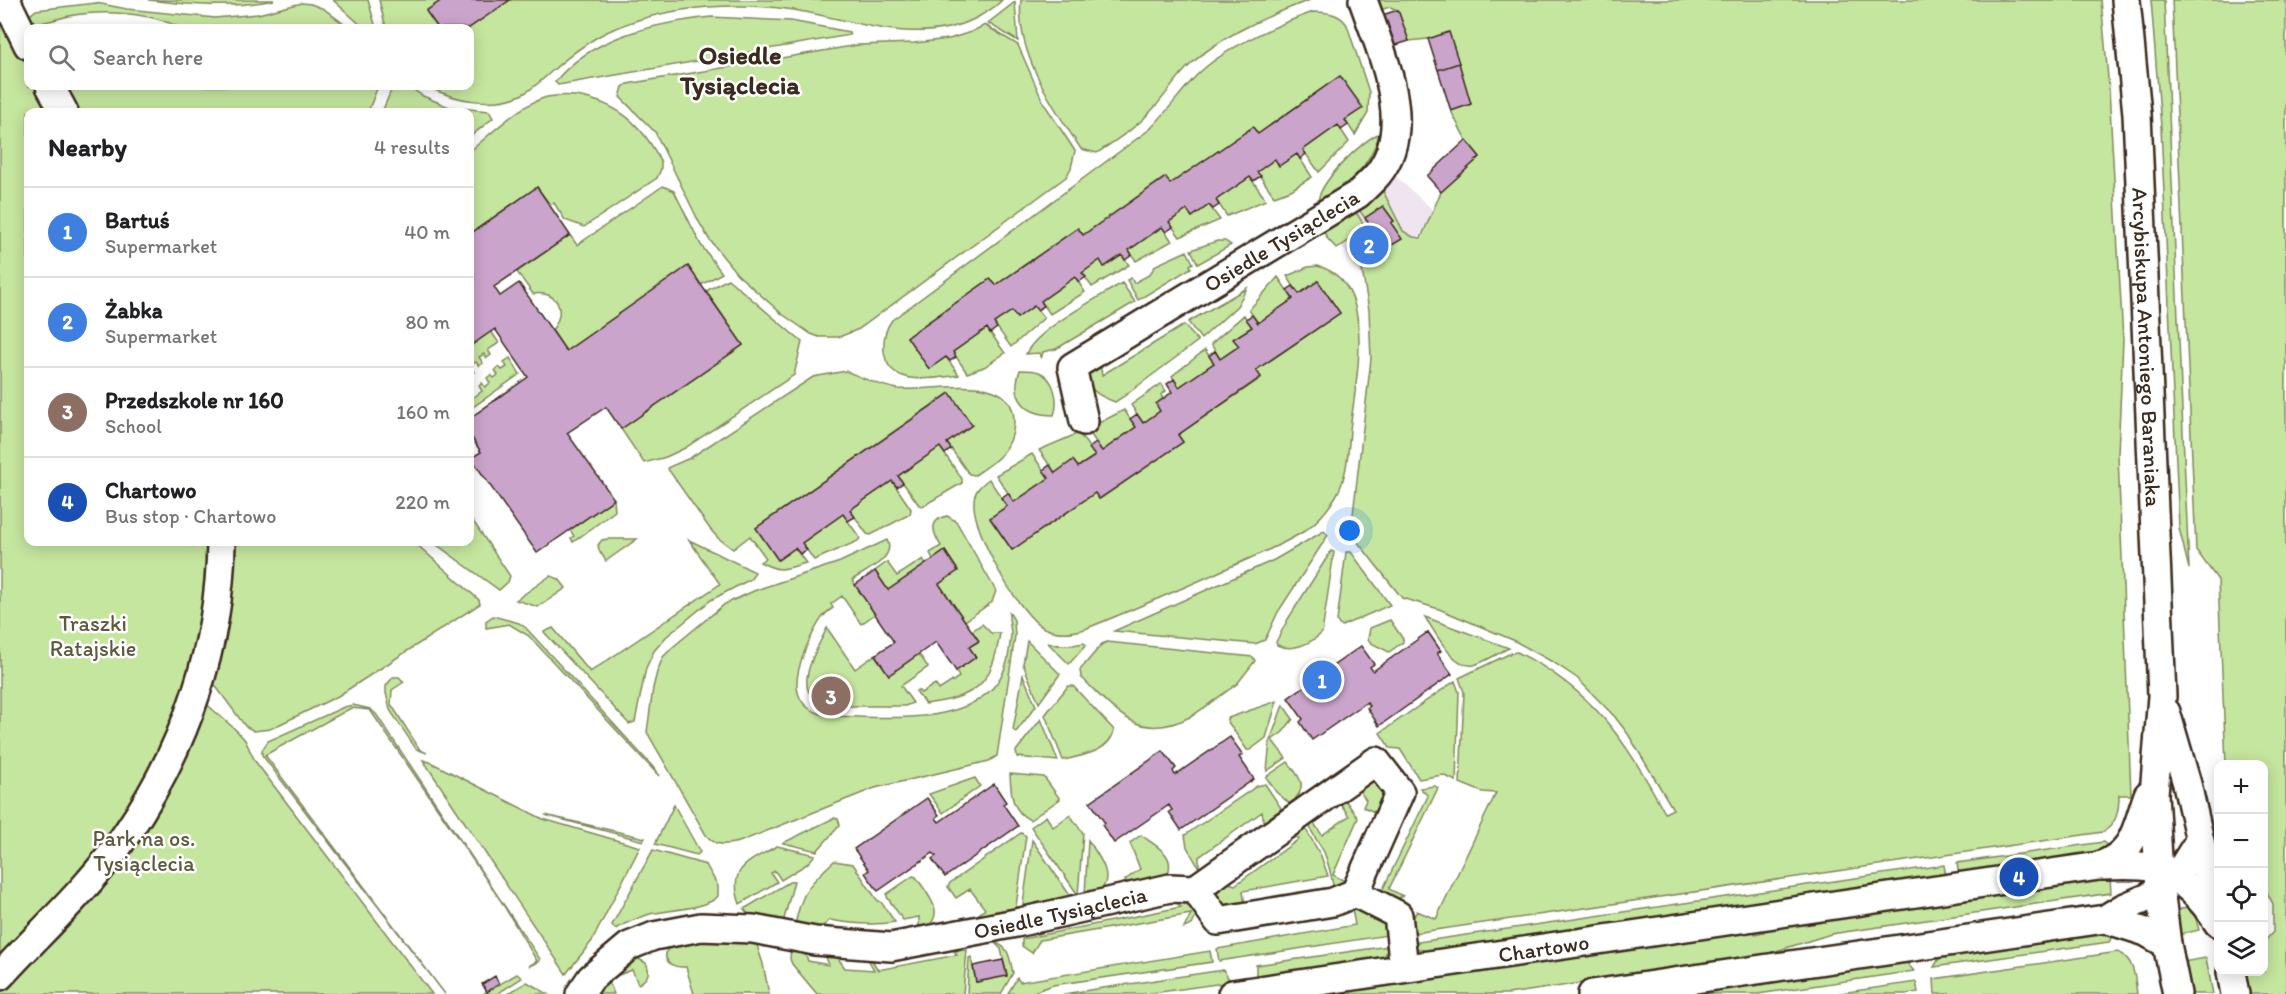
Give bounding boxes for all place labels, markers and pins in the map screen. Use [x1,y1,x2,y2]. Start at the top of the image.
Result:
pin: 2 [1350,222,1388,268]
pin: 1 [1302,658,1342,702]
pin: 3 [812,674,850,718]
pin: 4 [2000,854,2038,900]

